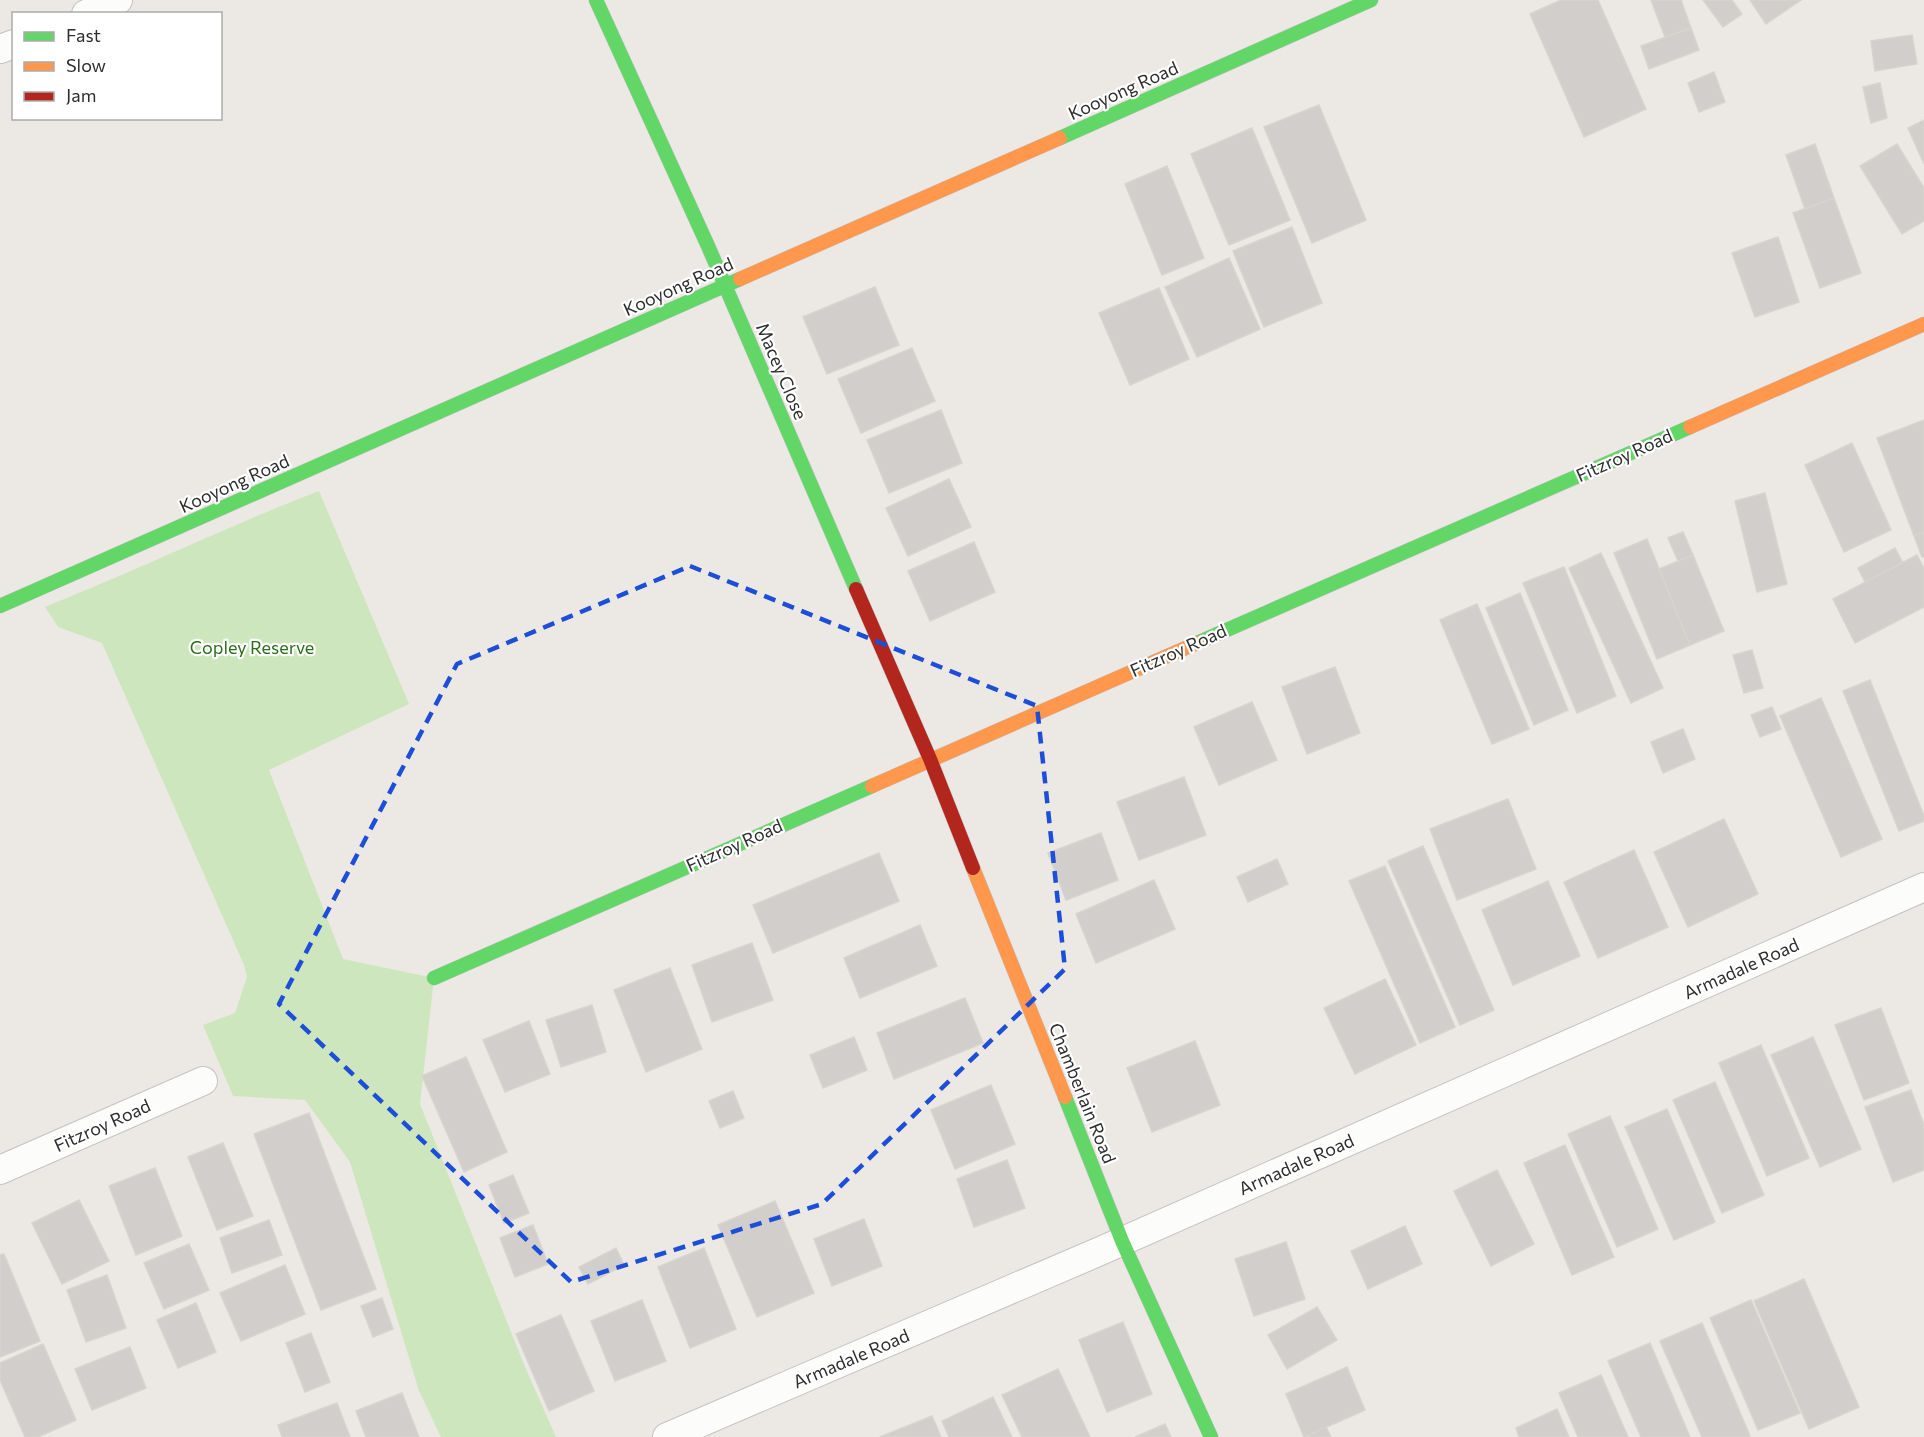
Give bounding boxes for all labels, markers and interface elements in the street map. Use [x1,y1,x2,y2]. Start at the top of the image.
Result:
legend [12,12,222,120]
text: Fast [66,24,101,46]
text: Slow [66,54,106,76]
street label: Kooyong Road [1065,56,1181,124]
text: Jam [66,84,96,106]
street label: Kooyong Road [620,252,736,320]
street label: Macey Close [752,319,812,423]
street label: Fitzroy Road [1572,424,1676,486]
street label: Kooyong Road [176,449,292,517]
street label: Fitzroy Road [1126,619,1230,681]
park label: Copley Reserve [190,636,314,658]
street label: Fitzroy Road [682,814,786,876]
street label: Armadale Road [1680,933,1802,1003]
street label: Chamberlain Road [1045,1020,1121,1166]
street label: Fitzroy Road [50,1094,154,1156]
street label: Armadale Road [1235,1129,1357,1199]
street label: Armadale Road [790,1324,912,1392]

